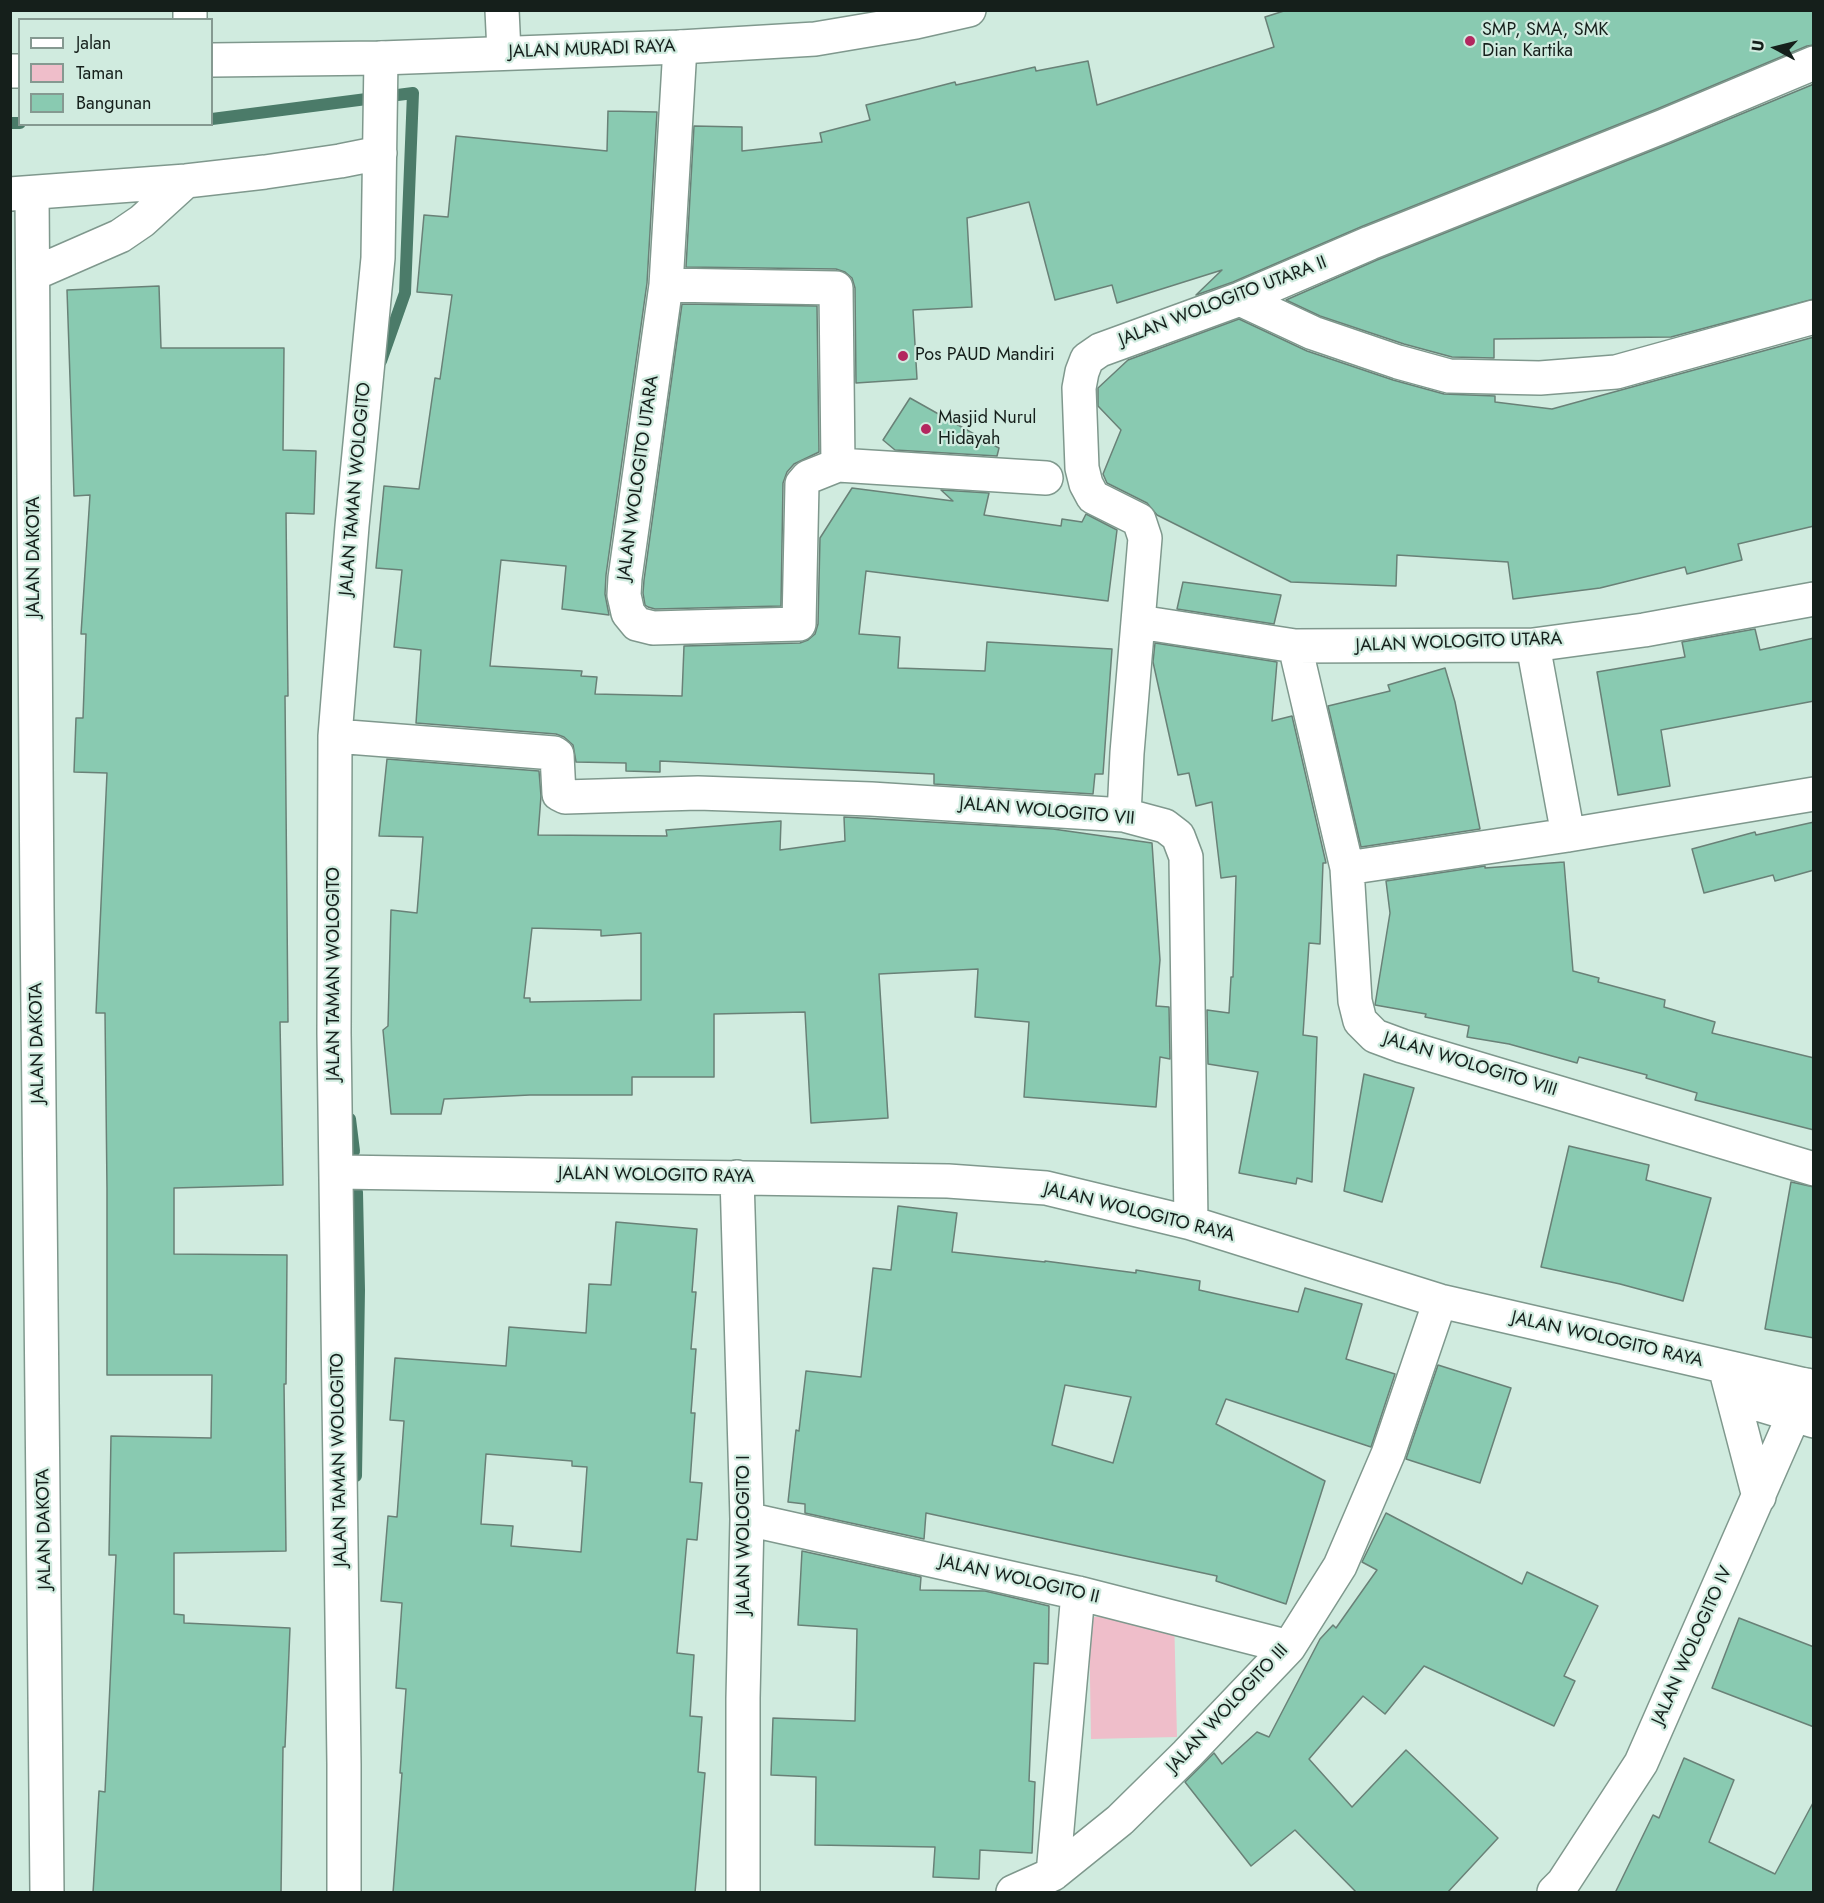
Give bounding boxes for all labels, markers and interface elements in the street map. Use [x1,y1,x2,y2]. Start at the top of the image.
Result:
legend [18,18,213,126]
north arrow [1746,18,1806,78]
place label: SMP, SMA, SMK Dian Kartika [1482,20,1608,63]
text: Jalan [76,30,111,56]
marker: SMP, SMA, SMK Dian Kartika [1463,34,1477,48]
street label: JALAN MURADI RAYA [508,36,676,64]
text: U [1746,39,1770,53]
text: Taman [76,60,123,86]
text: Bangunan [76,90,151,116]
street label: JALAN WOLOGITO UTARA II [1116,252,1330,352]
place label: Pos PAUD Mandiri [915,345,1055,367]
marker: Pos PAUD Mandiri [896,349,910,363]
street label: JALAN WOLOGITO UTARA [614,374,664,582]
street label: JALAN TAMAN WOLOGITO [336,382,376,596]
place label: Masjid Nurul Hidayah [938,408,1036,450]
marker: Masjid Nurul Hidayah [919,422,933,436]
street label: JALAN DAKOTA [24,496,46,618]
street label: JALAN WOLOGITO UTARA [1355,629,1563,657]
street label: JALAN WOLOGITO VII [959,794,1135,830]
street label: JALAN TAMAN WOLOGITO [324,867,346,1081]
street label: JALAN DAKOTA [26,982,50,1104]
street label: JALAN WOLOGITO VIII [1381,1028,1559,1102]
street label: JALAN WOLOGITO RAYA [558,1163,754,1189]
street label: JALAN WOLOGITO RAYA [1041,1179,1237,1247]
street label: JALAN WOLOGITO RAYA [1509,1307,1705,1373]
street label: JALAN TAMAN WOLOGITO [327,1353,353,1567]
street label: JALAN WOLOGITO I [734,1455,756,1615]
street label: JALAN DAKOTA [33,1468,57,1590]
street label: JALAN WOLOGITO II [937,1551,1101,1609]
street label: JALAN WOLOGITO IV [1648,1563,1738,1729]
street label: JALAN WOLOGITO III [1163,1640,1293,1778]

